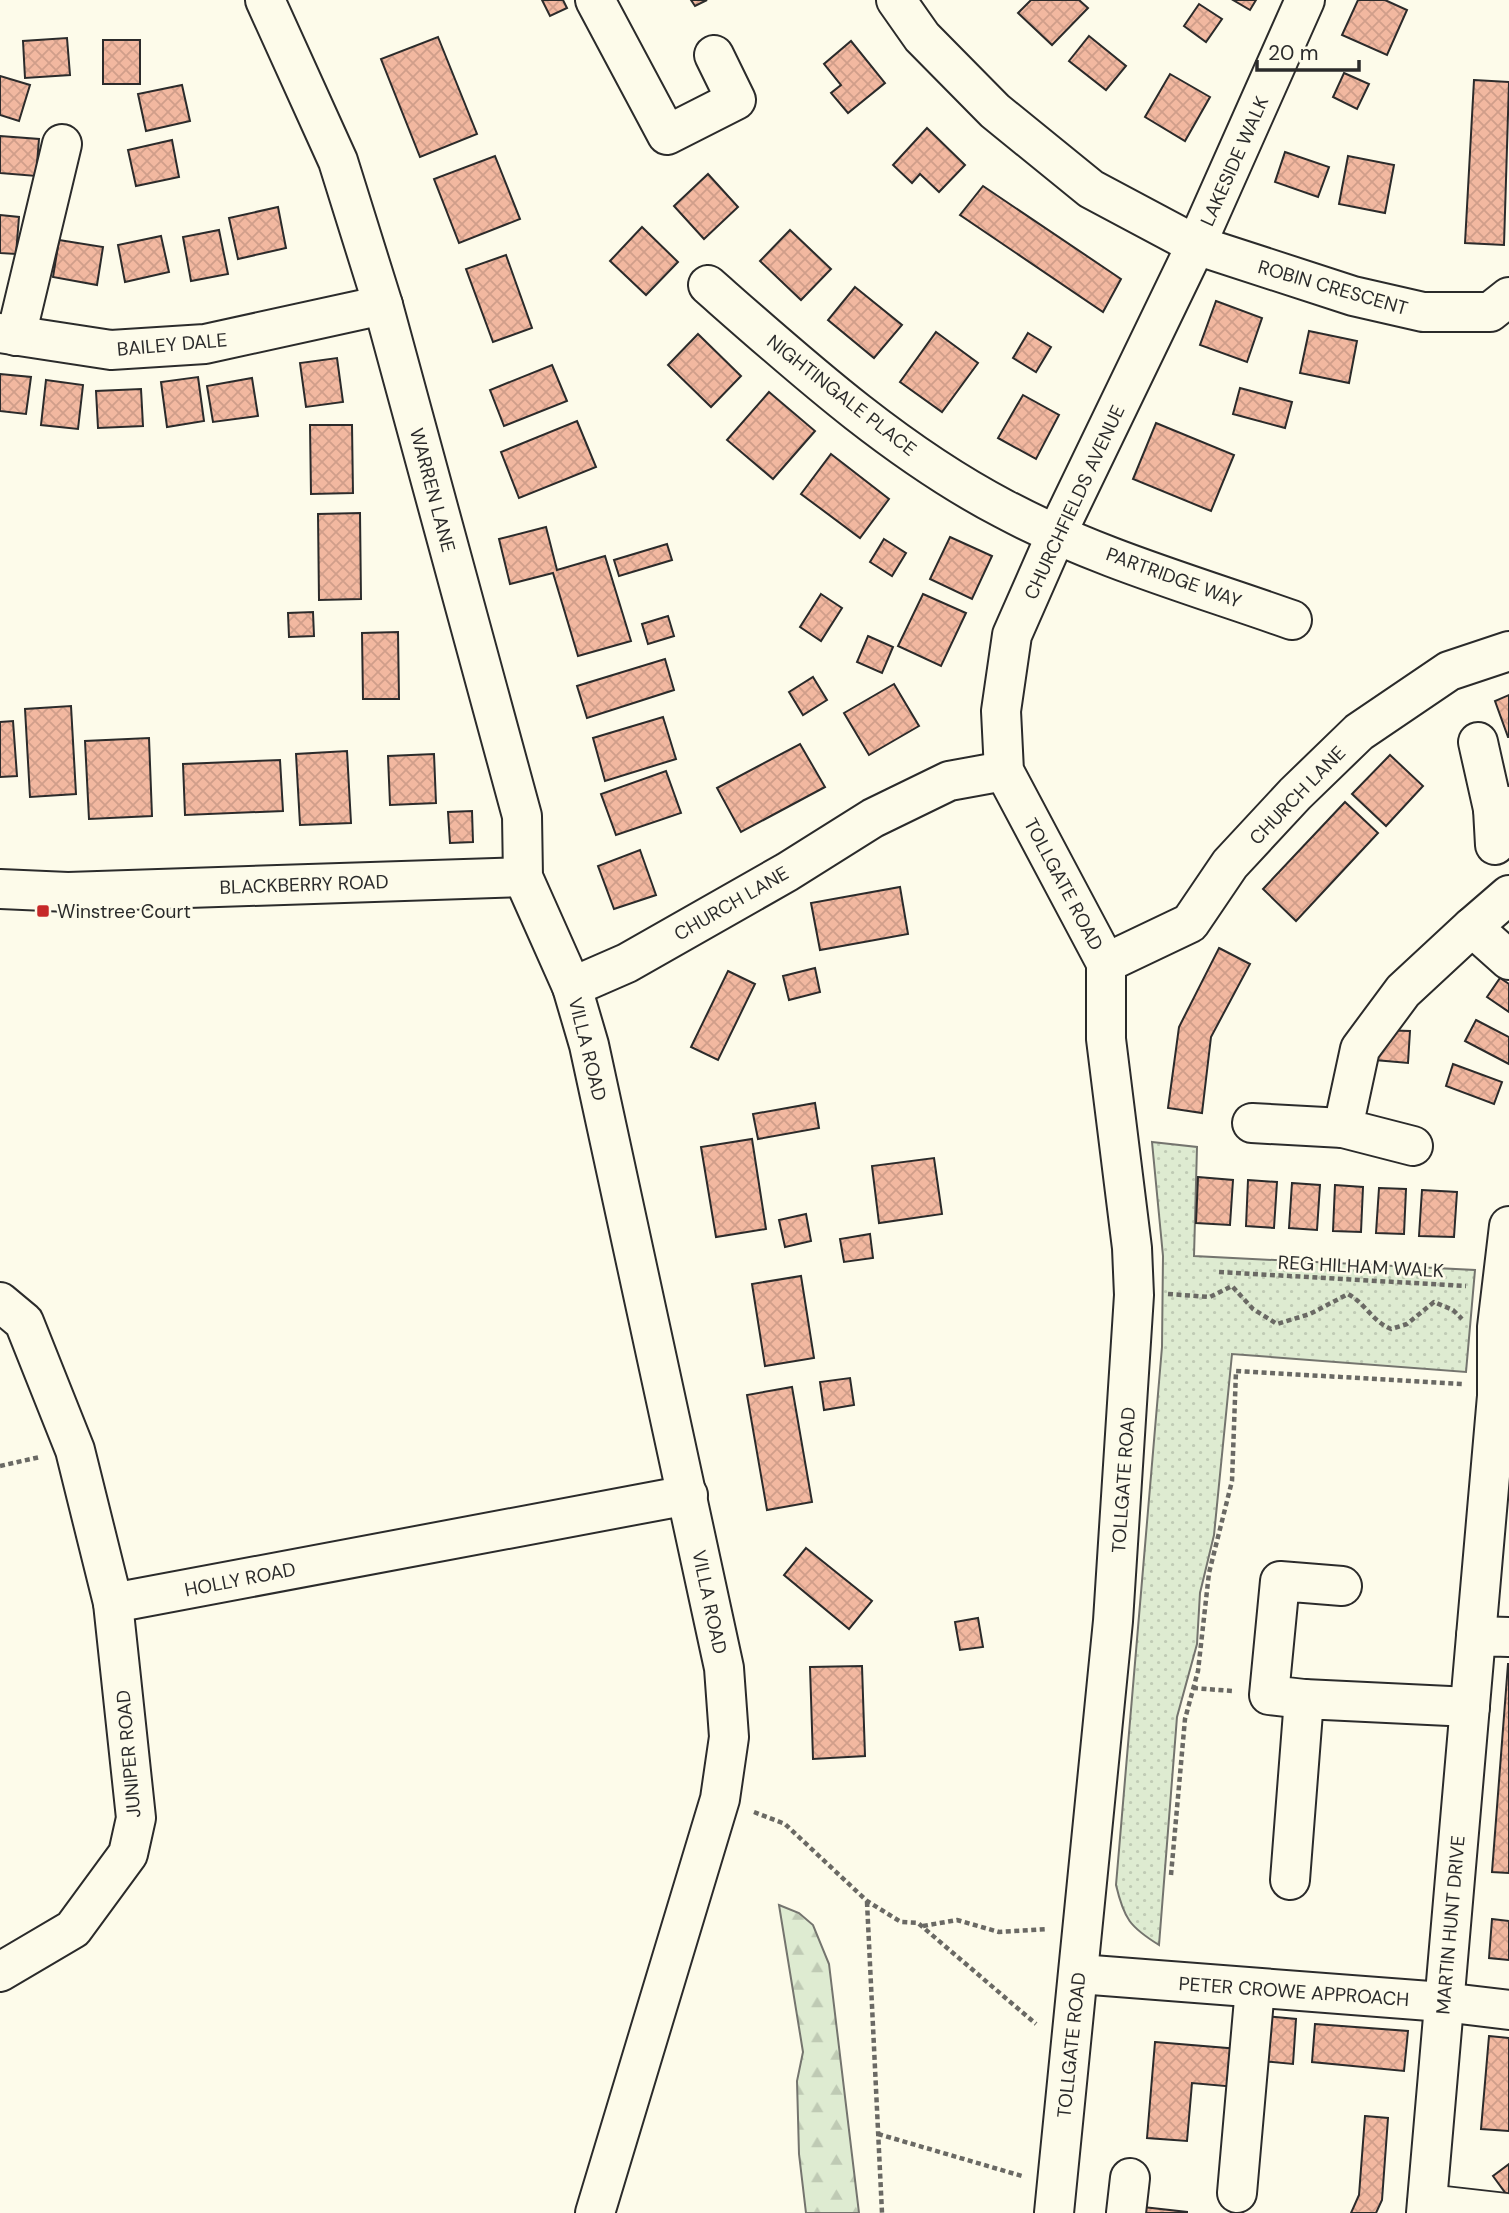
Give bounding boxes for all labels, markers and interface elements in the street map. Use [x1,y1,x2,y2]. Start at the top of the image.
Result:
scale bar [1257,28,1358,72]
text: 20 m [1268,39,1319,67]
street label: LAKESIDE WALK [1195,92,1274,230]
street label: ROBIN CRESCENT [1255,254,1411,321]
street label: BAILEY DALE [116,327,228,362]
street label: NIGHTINGALE PLACE [762,329,922,462]
street label: CHURCHFIELDS AVENUE [1018,401,1131,604]
street label: WARREN LANE [404,425,461,555]
street label: PARTRIDGE WAY [1103,541,1245,614]
street label: CHURCH LANE [1244,740,1351,850]
street label: TOLLGATE ROAD [1018,814,1109,955]
street label: CHURCH LANE [669,861,793,946]
street label: BLACKBERRY ROAD [219,869,389,900]
place label: Winstree Court [57,899,191,924]
marker: Winstree Court [35,903,51,919]
street label: VILLA ROAD [563,995,612,1103]
street label: REG HILHAM WALK [1277,1250,1445,1283]
street label: TOLLGATE ROAD [1106,1406,1141,1554]
street label: VILLA ROAD [686,1548,733,1656]
street label: HOLLY ROAD [182,1556,298,1603]
street label: JUNIPER ROAD [110,1689,147,1819]
street label: MARTIN HUNT DRIVE [1430,1834,1471,2016]
street label: TOLLGATE ROAD [1051,1971,1092,2119]
street label: PETER CROWE APPROACH [1178,1971,1410,2012]

